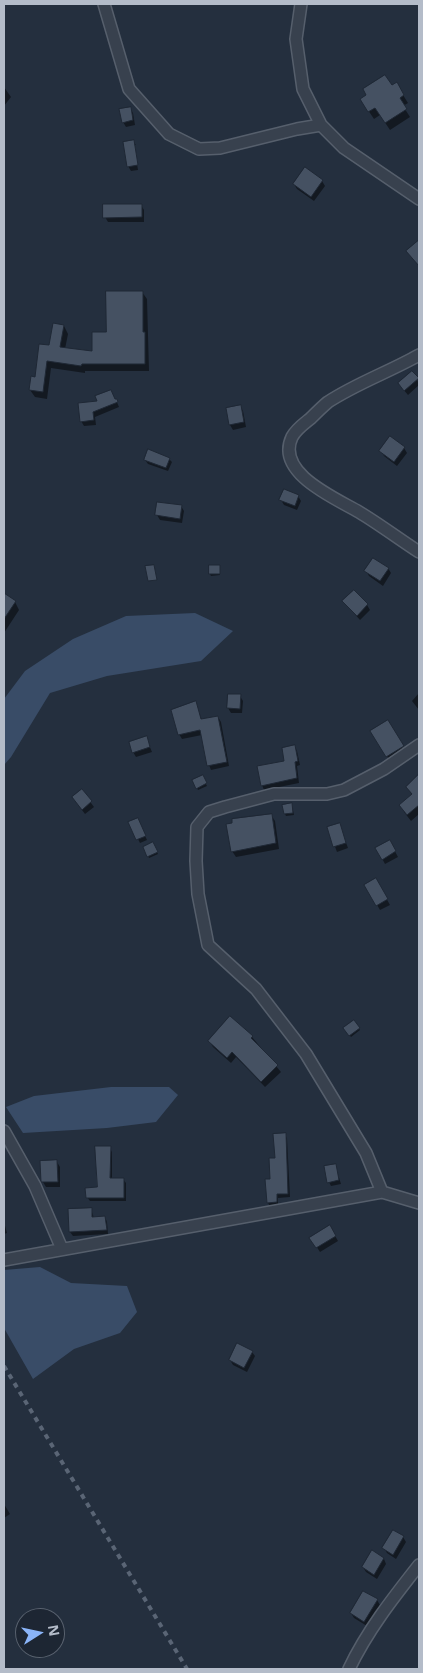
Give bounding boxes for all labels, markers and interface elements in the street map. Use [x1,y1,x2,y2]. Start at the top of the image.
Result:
north arrow [15,1608,65,1658]
text: N [44,1623,65,1638]

